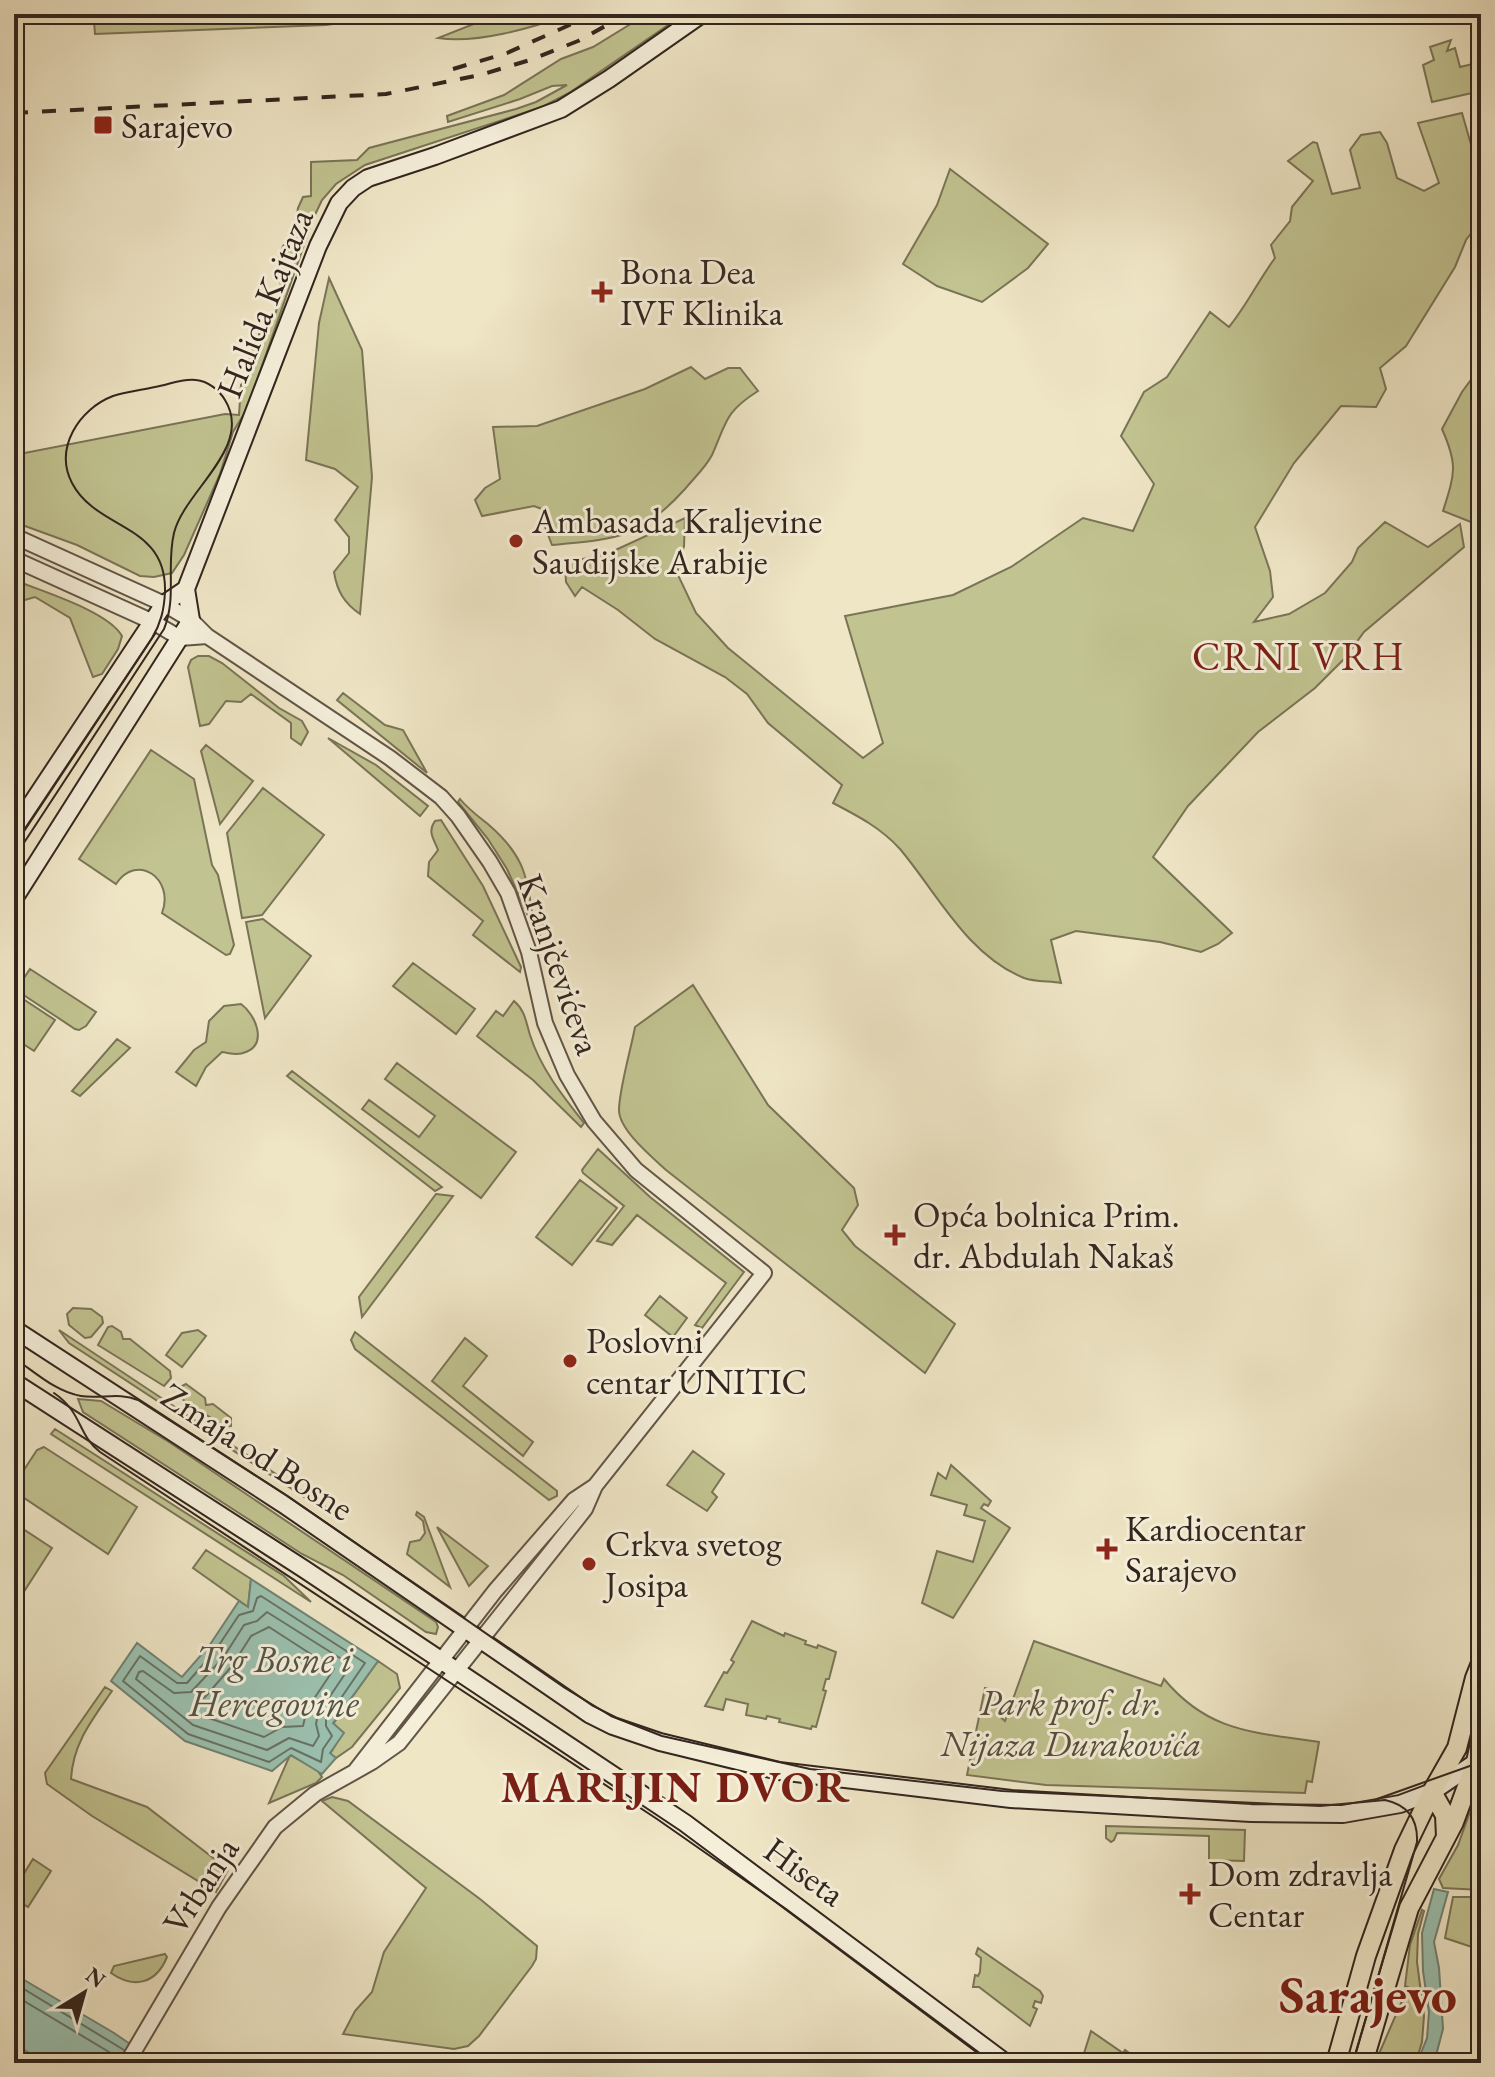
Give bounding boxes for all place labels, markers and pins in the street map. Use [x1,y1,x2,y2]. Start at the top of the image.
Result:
place label: Sarajevo [121,102,233,149]
marker: Sarajevo [92,114,114,136]
place label: Bona Dea IVF Klinika [620,248,784,336]
marker: Bona Dea IVF Klinika [591,281,613,303]
place label: Ambasada Kraljevine Saudijske Arabije [531,497,822,585]
marker: Ambasada Kraljevine Saudijske Arabije [507,532,525,550]
place label: Opća bolnica Prim. dr. Abdulah Nakaš [913,1191,1180,1279]
marker: Opća bolnica Prim. dr. Abdulah Nakaš [884,1224,906,1246]
place label: Poslovni centar UNITIC [586,1317,807,1405]
marker: Poslovni centar UNITIC [561,1352,579,1370]
place label: Kardiocentar Sarajevo [1125,1505,1305,1593]
place label: Crkva svetog Josipa [602,1520,782,1608]
marker: Kardiocentar Sarajevo [1096,1538,1118,1560]
marker: Crkva svetog Josipa [580,1555,598,1573]
place label: Dom zdravlja Centar [1208,1850,1393,1938]
marker: Dom zdravlja Centar [1179,1883,1201,1905]

